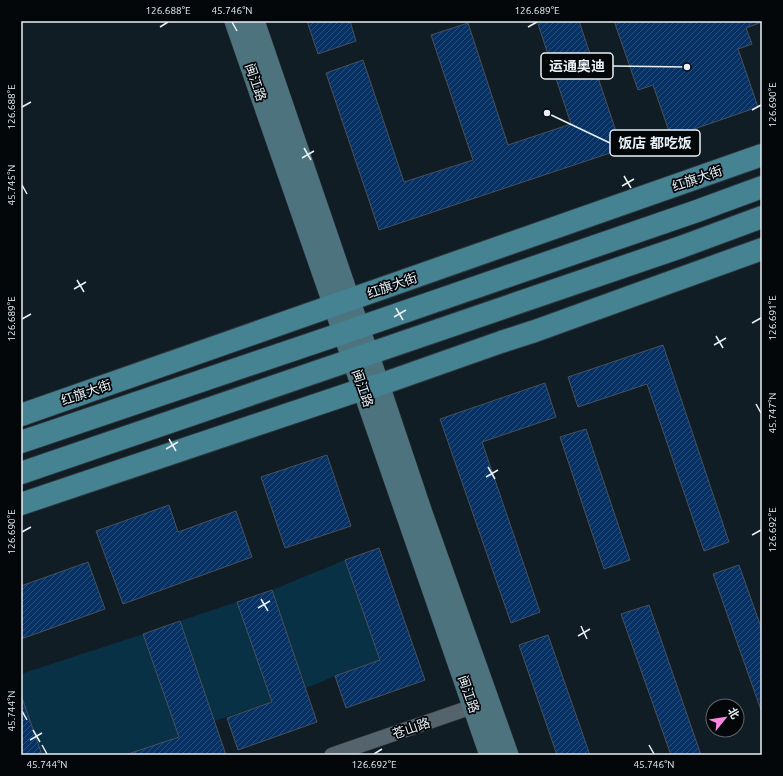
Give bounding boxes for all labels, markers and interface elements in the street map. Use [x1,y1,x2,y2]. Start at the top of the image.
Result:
text: 126.688°E [145,5,191,16]
text: 45.746°N [211,5,253,16]
text: 126.689°E [514,5,560,16]
callout: 运通奥迪 [541,53,613,79]
text: 运通奥迪 [549,58,605,74]
street label: 闽江路 [243,61,269,103]
text: 126.690°E [767,82,778,128]
text: 126.688°E [6,84,17,130]
callout: 饭店 都吃饭 [610,130,700,156]
text: 饭店 都吃饭 [618,135,692,151]
street label: 红旗大街 [670,163,724,193]
text: 45.745°N [6,164,17,206]
street label: 红旗大街 [365,270,419,300]
text: 126.691°E [767,295,778,341]
text: 126.689°E [6,296,17,342]
street label: 闽江路 [350,367,376,409]
street label: 红旗大街 [59,377,113,407]
text: 45.747°N [767,392,778,434]
text: 126.692°E [767,507,778,553]
text: 126.690°E [6,509,17,555]
street label: 闽江路 [456,673,482,715]
text: 45.744°N [6,690,17,732]
north arrow [705,698,745,738]
text: 北 [726,705,742,721]
street label: 苍山路 [390,715,432,741]
text: 45.744°N [26,759,68,770]
text: 126.692°E [351,759,397,770]
text: 45.746°N [633,759,675,770]

